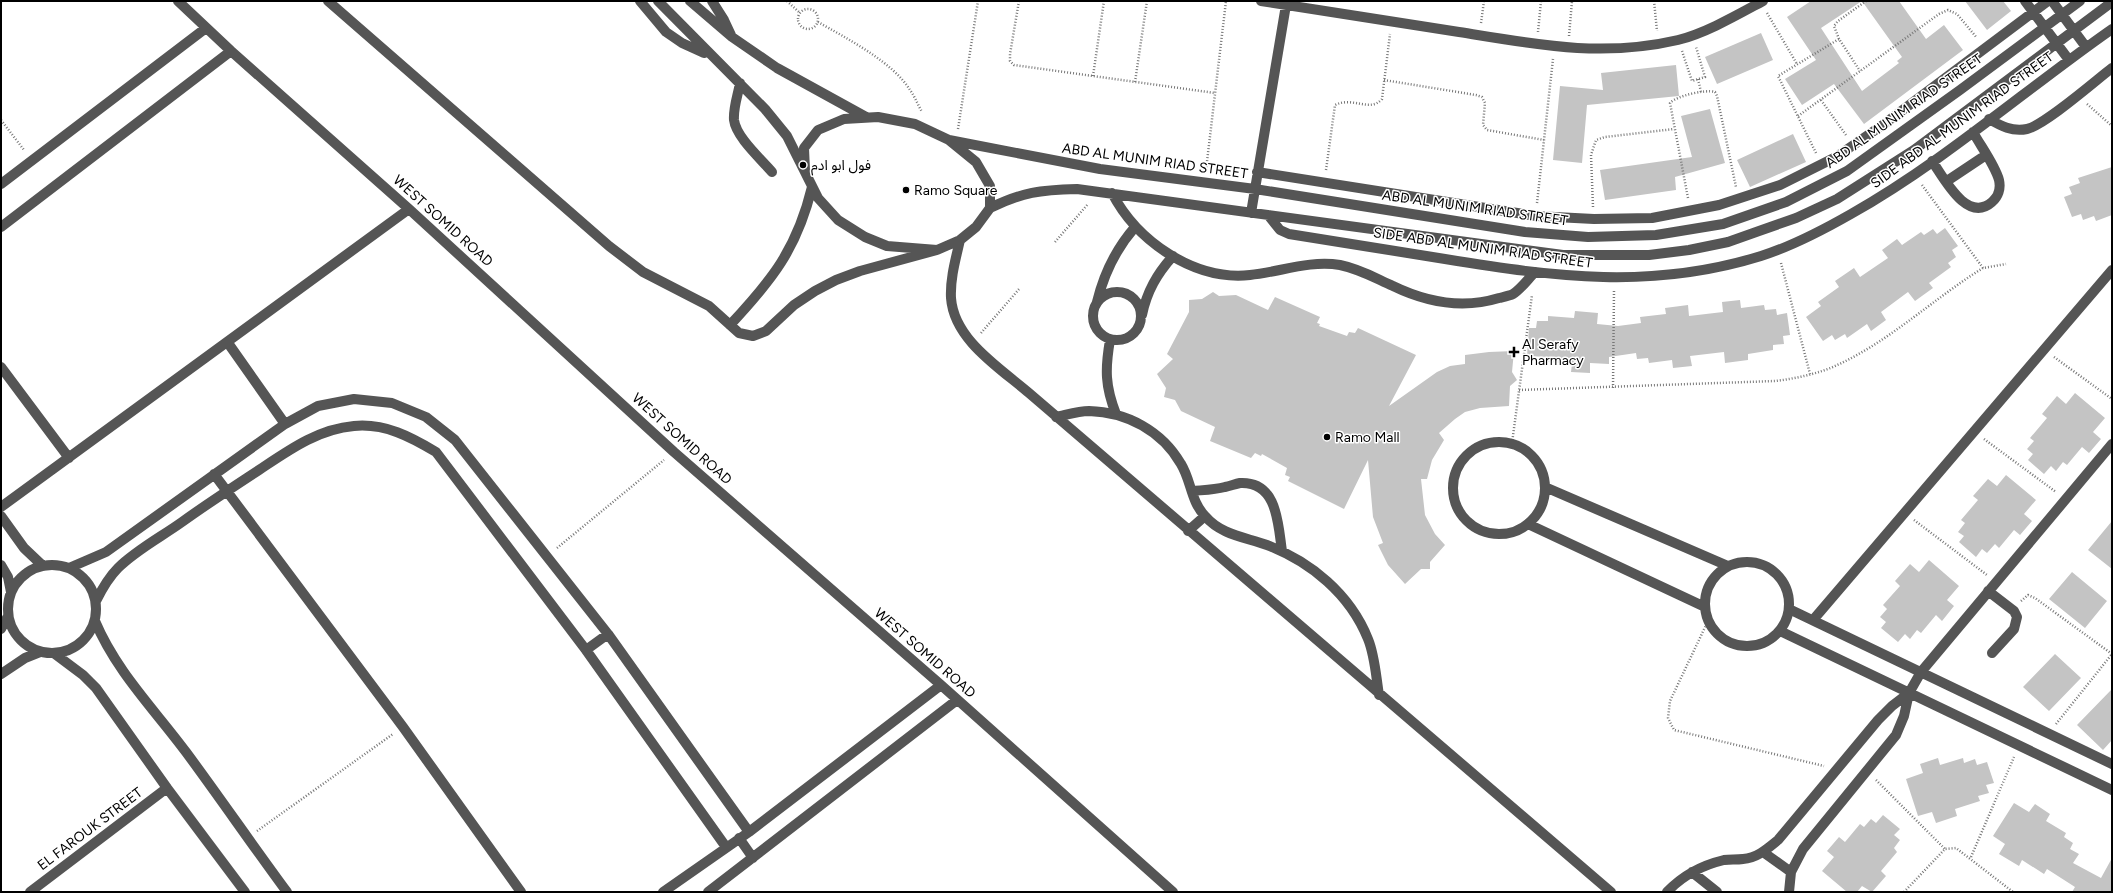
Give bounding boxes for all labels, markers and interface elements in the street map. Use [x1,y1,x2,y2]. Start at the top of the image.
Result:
street label: SIDE ABD AL MUNIM RIAD STREET [1867,48,2057,192]
street label: ABD AL MUNIM RIAD STREET [1822,50,1986,172]
street label: ABD AL MUNIM RIAD STREET [1061,140,1249,183]
place label: فول ابو ادم [811,157,871,176]
marker: فول ابو ادم [798,160,808,170]
street label: WEST SOMID ROAD [390,172,496,270]
place label: Ramo Square [914,182,998,199]
marker: Ramo Square [901,185,911,195]
street label: ABD AL MUNIM RIAD STREET [1381,187,1569,230]
street label: SIDE ABD AL MUNIM RIAD STREET [1372,224,1594,272]
place label: Al Serafy Pharmacy [1522,336,1584,369]
marker: Al Serafy Pharmacy [1509,347,1519,357]
street label: WEST SOMID ROAD [629,390,735,488]
place label: Ramo Mall [1335,429,1400,446]
marker: Ramo Mall [1322,432,1332,442]
street label: WEST SOMID ROAD [871,604,979,702]
street label: EL FAROUK STREET [34,784,146,874]

